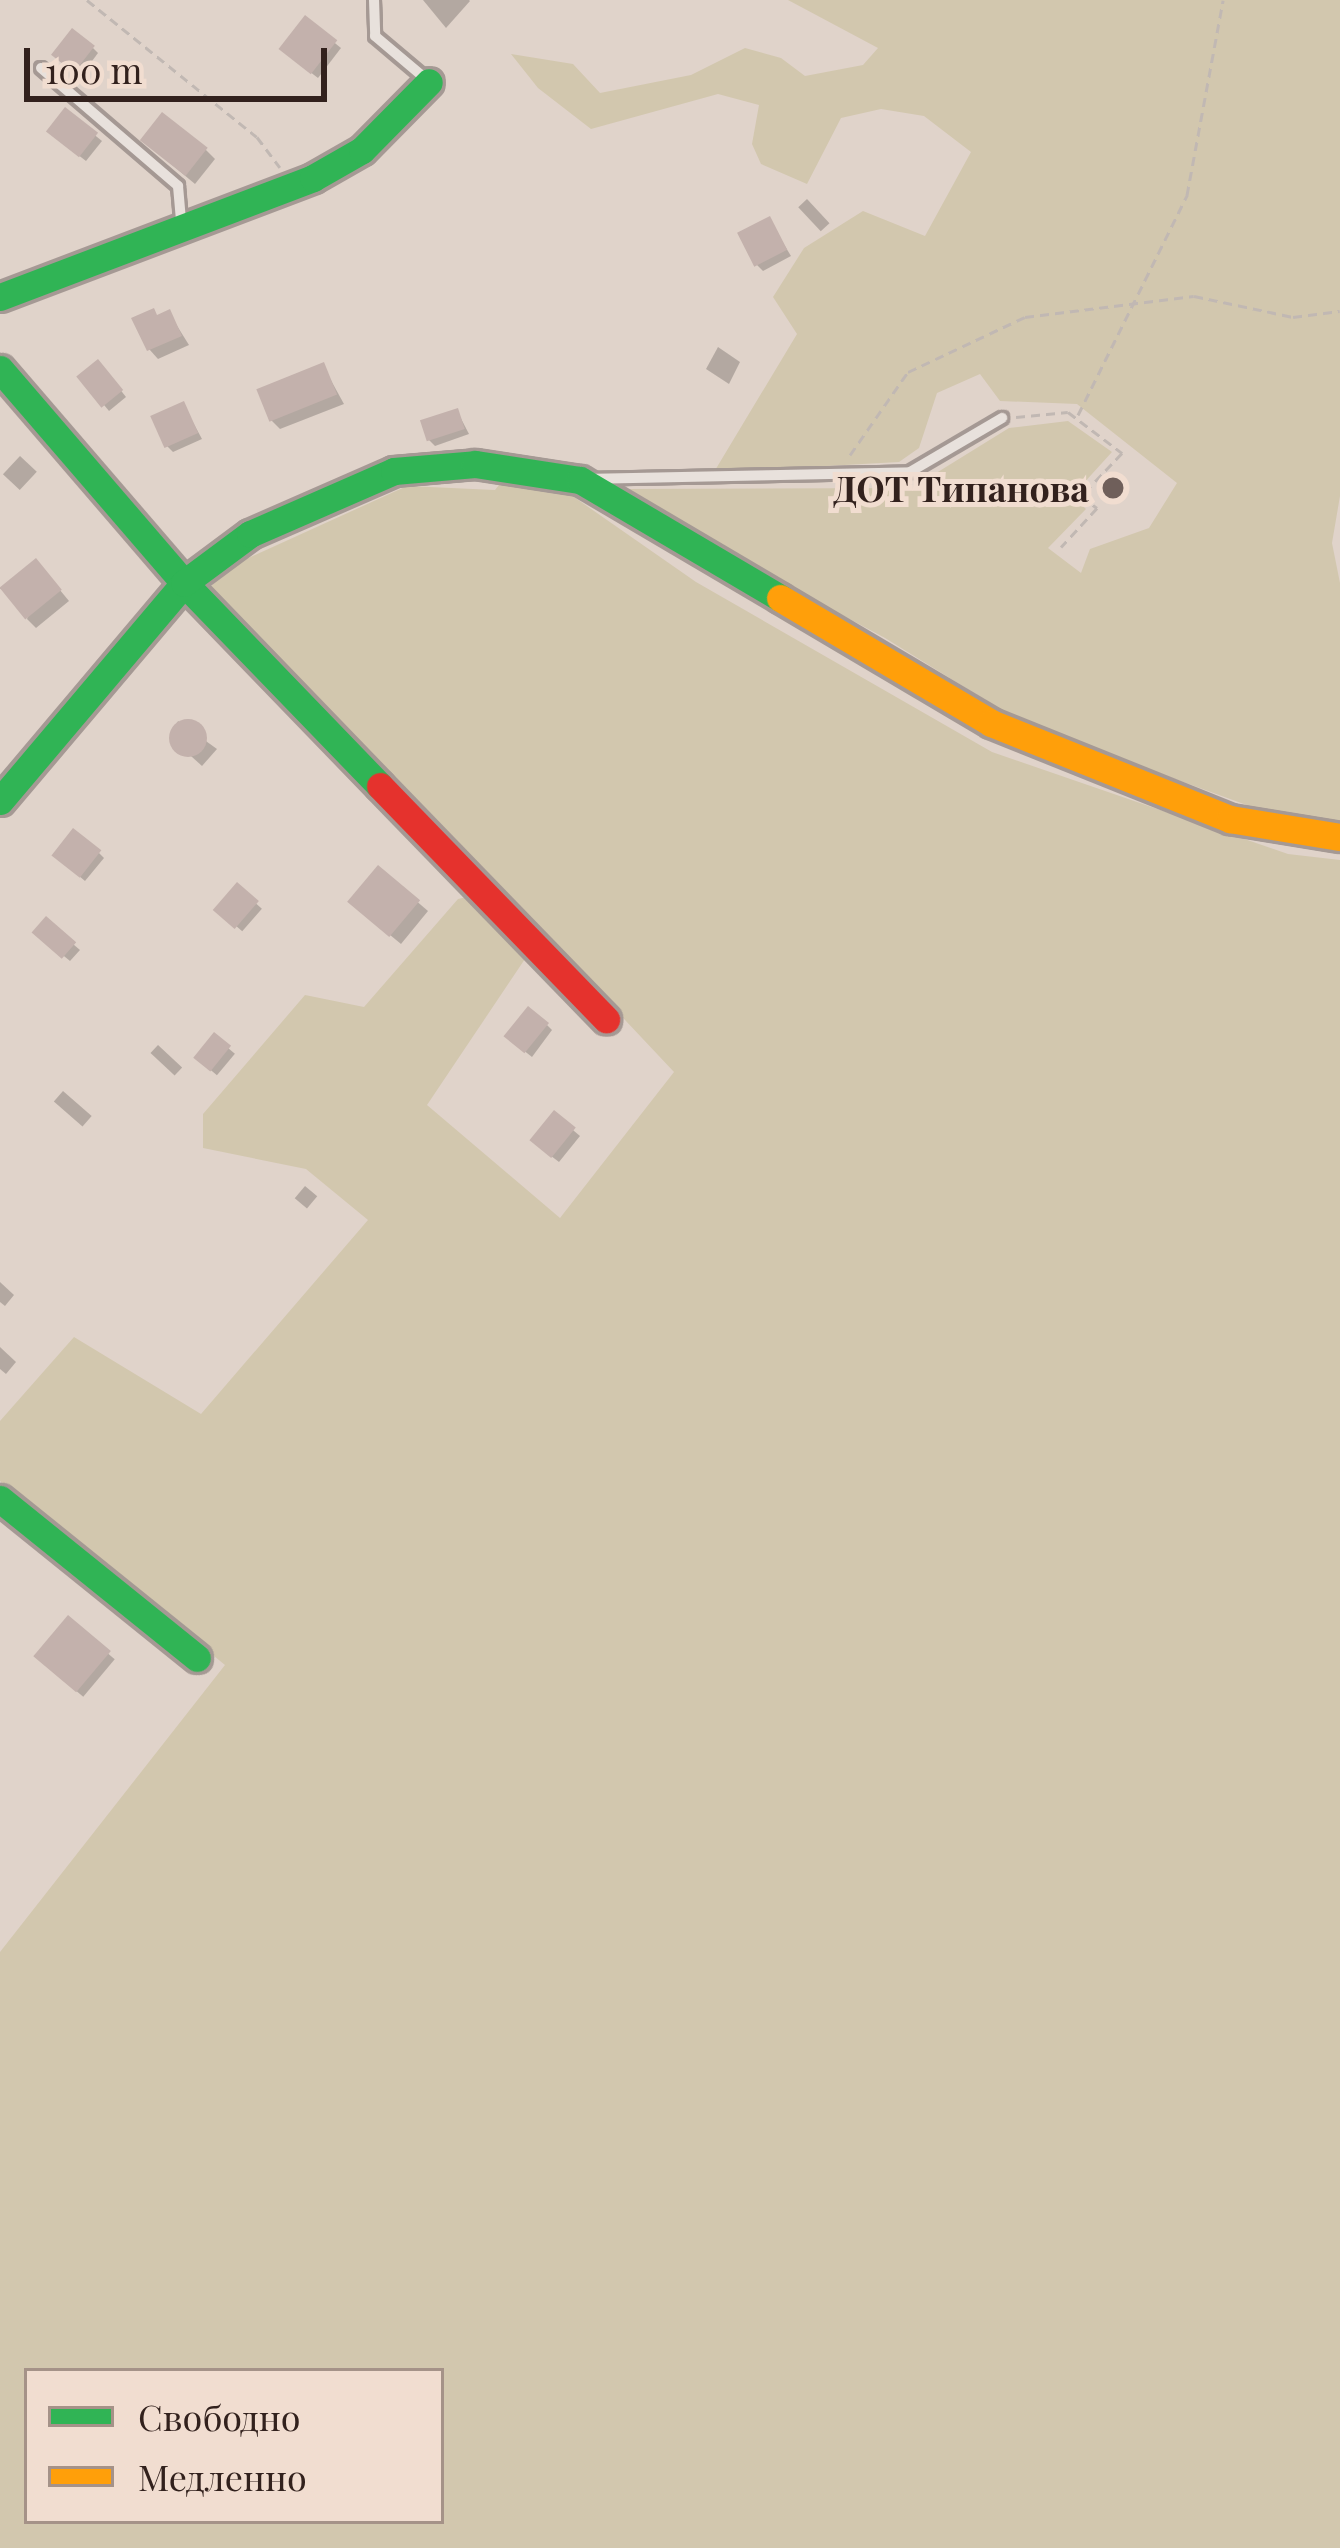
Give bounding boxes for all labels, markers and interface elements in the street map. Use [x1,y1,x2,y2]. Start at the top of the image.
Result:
scale bar [30,24,333,98]
text: 100 m [45,45,142,93]
place label: ДОТ Типанова [833,466,1089,510]
marker: ДОТ Типанова [1100,475,1126,501]
legend [24,2368,444,2524]
text: Свободно [138,2392,301,2440]
text: Медленно [138,2452,307,2500]

